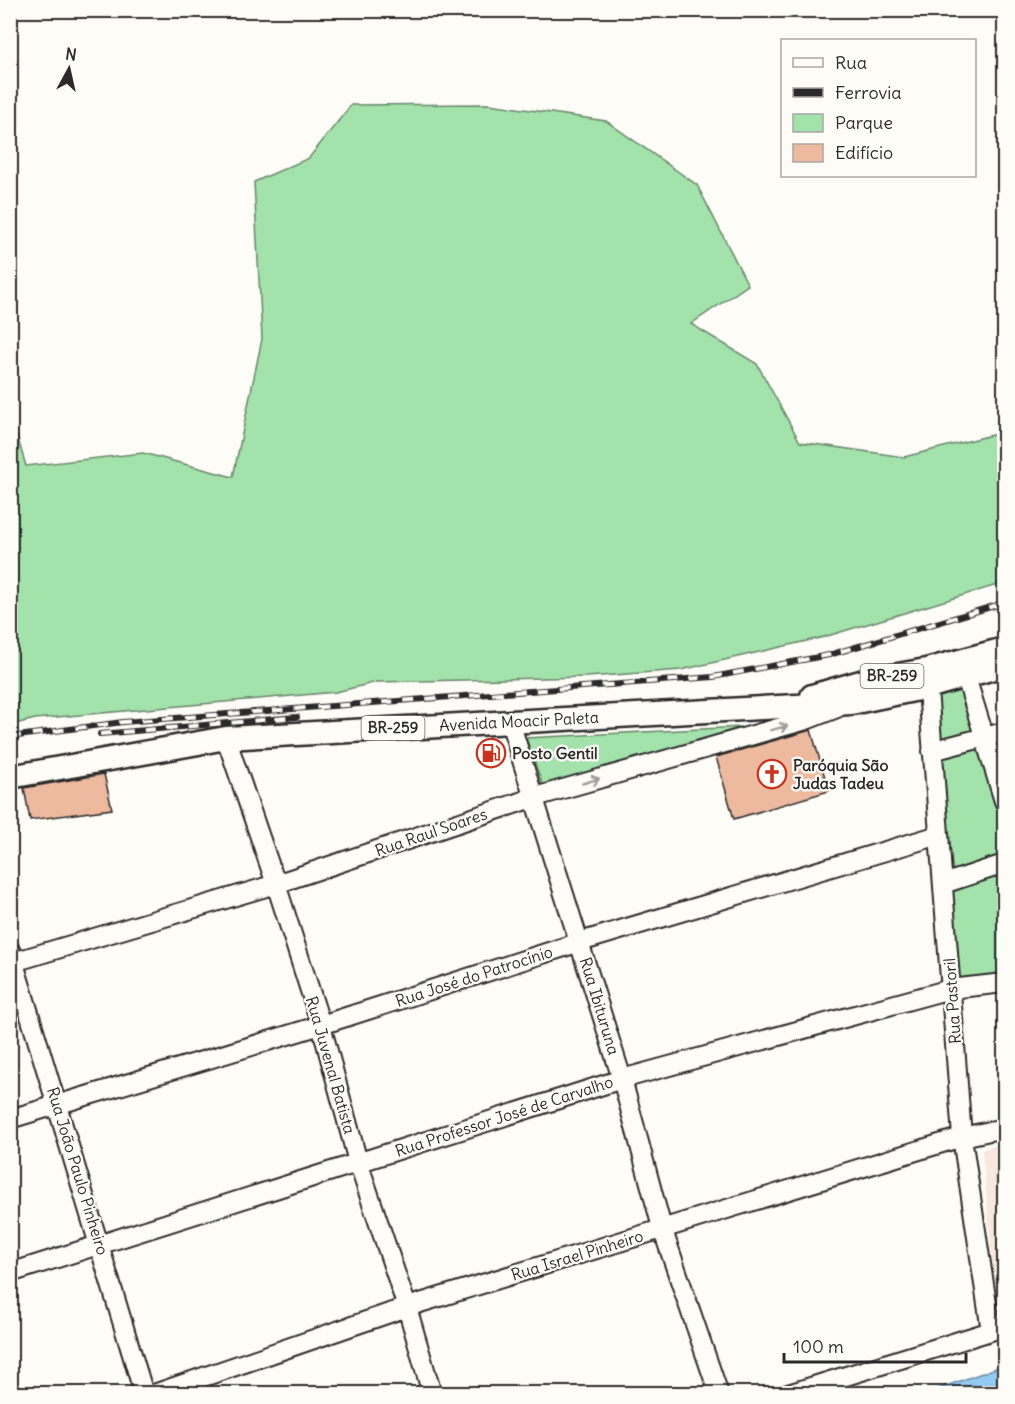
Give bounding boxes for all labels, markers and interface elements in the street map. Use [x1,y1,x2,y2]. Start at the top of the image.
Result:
north arrow [39,39,99,99]
legend [781,39,976,177]
text: N [64,43,78,65]
text: Rua [835,51,867,74]
text: Ferrovia [835,81,902,104]
text: Parque [835,111,893,134]
text: Edifício [835,141,893,164]
road number: BR-259 [860,664,924,688]
street label: Avenida Moacir Paleta [439,707,599,735]
road number: BR-259 [362,716,424,740]
one-way arrow [769,722,788,733]
fuel station icon: Posto Gentil [475,737,507,769]
place label: Posto Gentil [512,743,598,763]
place label: Paróquia São Judas Tadeu [793,755,888,793]
church icon: Paróquia São Judas Tadeu [756,758,788,790]
one-way arrow [581,775,600,786]
street label: Rua Raul Soares [372,803,490,861]
street label: Rua José do Patrocínio [393,941,555,1011]
street label: Rua Ibituruna [576,955,624,1057]
street label: Rua Pastoril [939,957,965,1045]
street label: Rua Juvenal Batista [302,994,360,1136]
street label: Rua Professor José de Carvalho [393,1071,615,1161]
street label: Rua João Paulo Pinheiro [43,1085,113,1257]
street label: Rua Israel Pinheiro [508,1225,646,1285]
scale bar [784,1326,966,1364]
text: 100 m [793,1335,844,1358]

